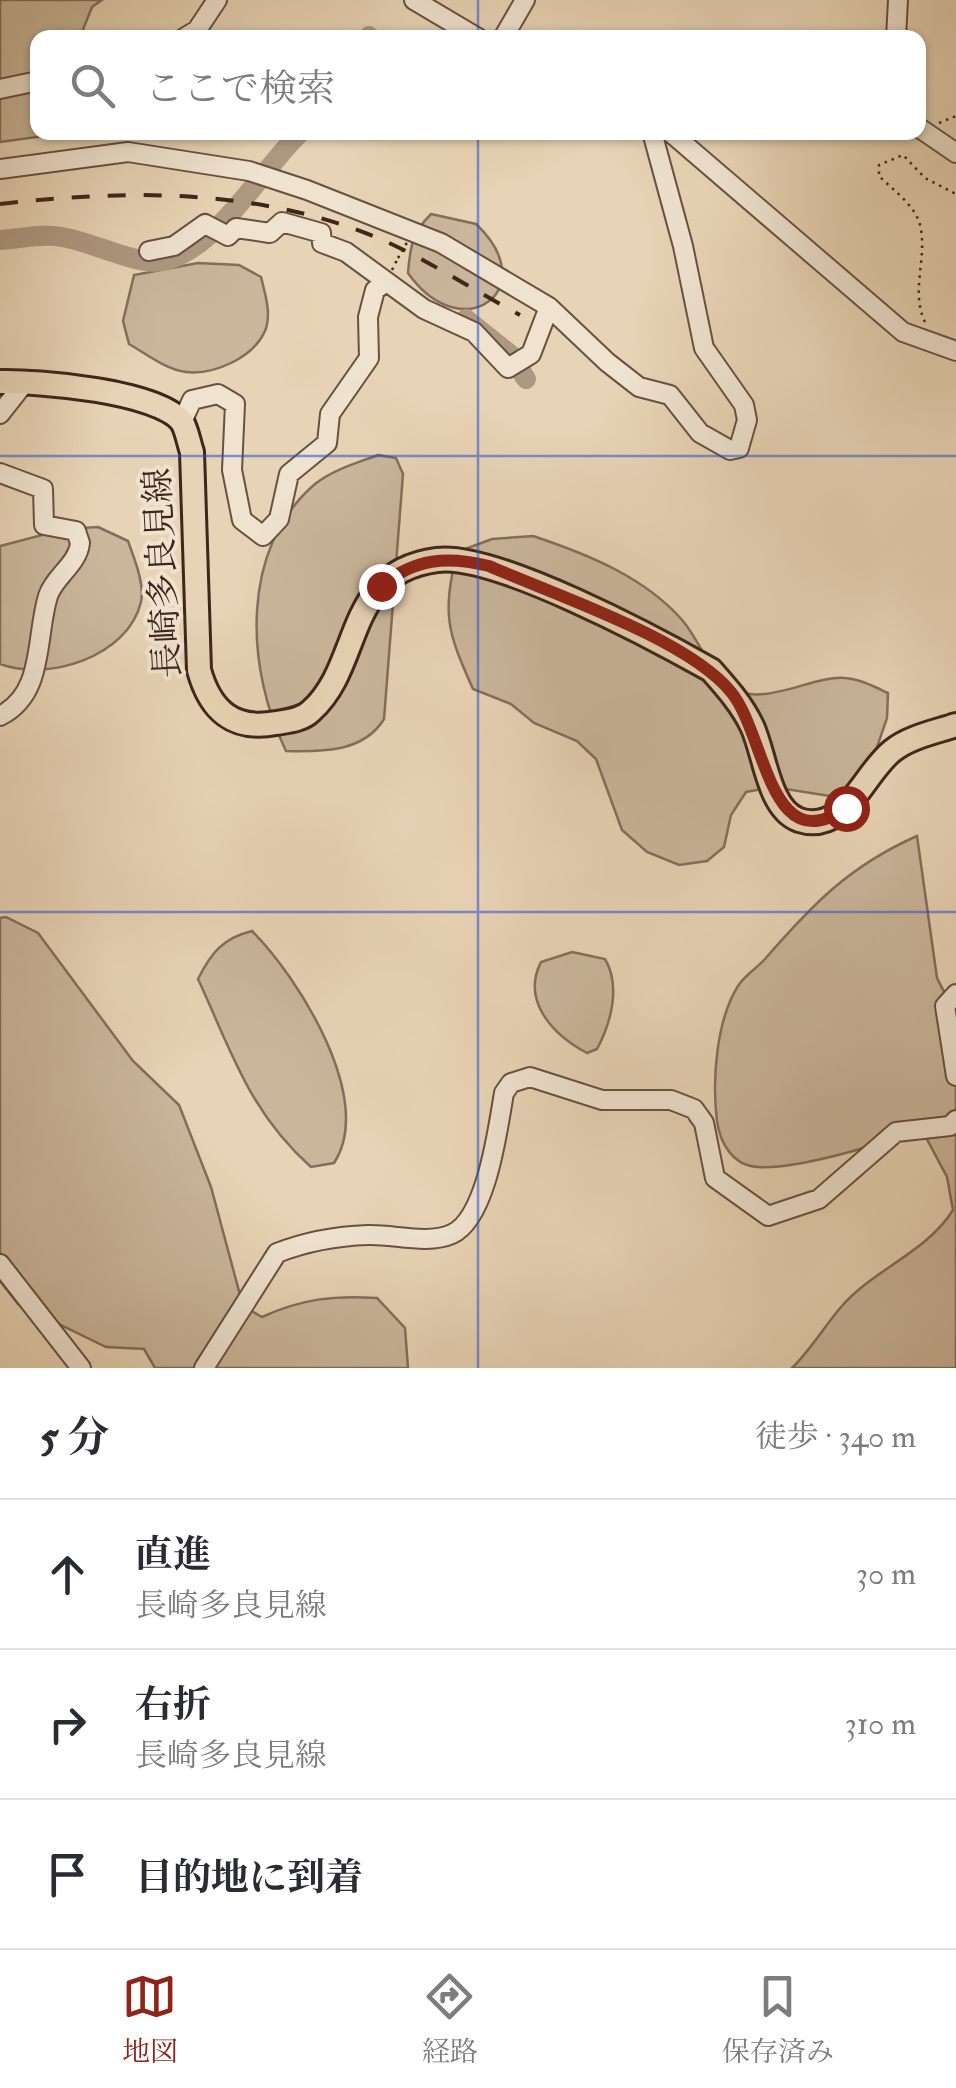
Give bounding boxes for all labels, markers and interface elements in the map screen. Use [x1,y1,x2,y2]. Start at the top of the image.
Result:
search box [30,30,926,140]
icon: search [65,58,120,113]
text: ここで検索 [145,65,335,113]
street label: 長崎多良見線 [136,467,190,679]
route end [359,564,405,610]
route start [824,786,870,832]
text: 5 分 [40,1412,109,1464]
text: 徒歩 · 340 m [755,1417,916,1457]
text: 直進 [135,1531,211,1579]
icon: ahead [40,1547,95,1602]
text: 30 m [856,1554,916,1594]
text: 長崎多良見線 [135,1586,327,1626]
text: 右折 [135,1681,211,1729]
icon: right [40,1697,95,1752]
text: 310 m [845,1704,916,1744]
text: 長崎多良見線 [135,1736,327,1776]
icon: arrive [40,1847,95,1902]
text: 目的地に到着 [135,1854,363,1902]
tab: 地図 [122,1969,178,2070]
tab: 経路 [422,1969,478,2070]
tab: 保存済み [722,1969,834,2070]

